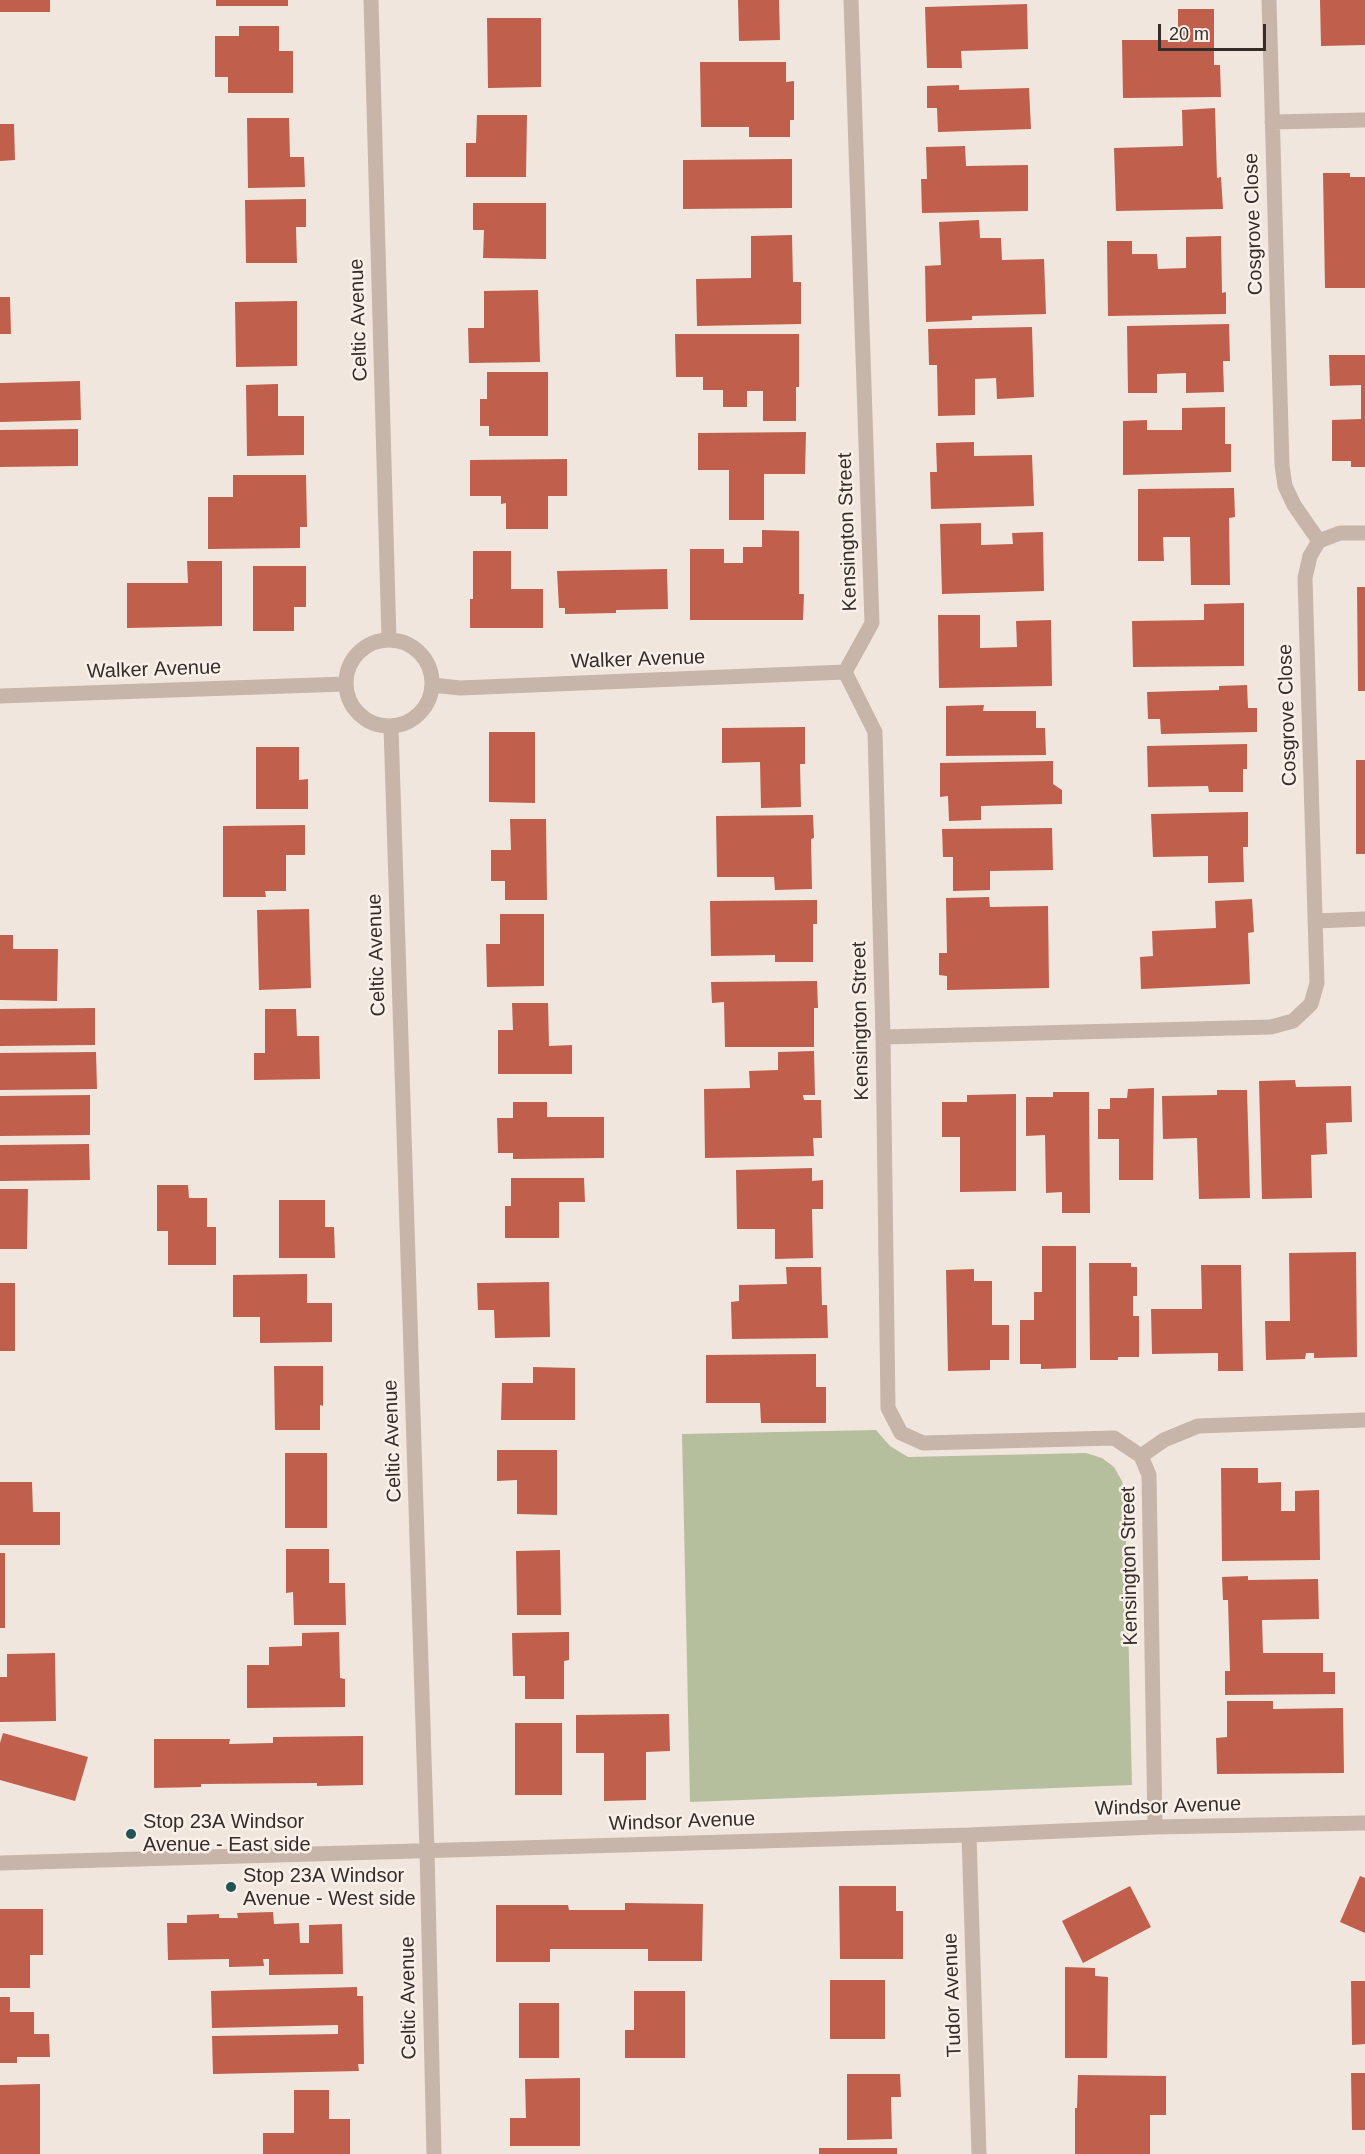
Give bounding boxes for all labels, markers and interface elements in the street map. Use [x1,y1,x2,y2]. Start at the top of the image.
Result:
scale bar [1161,12,1269,50]
text: 20 m [1169,24,1209,44]
street label: Cosgrove Close [1240,152,1268,296]
street label: Celtic Avenue [345,258,373,382]
street label: Kensington Street [833,452,863,612]
street label: Cosgrove Close [1274,643,1302,787]
street label: Walker Avenue [570,646,706,674]
street label: Walker Avenue [86,656,222,684]
street label: Celtic Avenue [363,893,391,1017]
street label: Kensington Street [848,941,874,1101]
street label: Celtic Avenue [379,1379,407,1503]
street label: Kensington Street [1117,1486,1143,1646]
street label: Windsor Avenue [1094,1792,1242,1822]
street label: Windsor Avenue [608,1807,756,1837]
place label: Stop 23A Windsor Avenue - East side [143,1810,311,1857]
marker: Stop 23A Windsor Avenue - East side [124,1827,138,1841]
place label: Stop 23A Windsor Avenue - West side [243,1864,416,1911]
marker: Stop 23A Windsor Avenue - West side [224,1880,238,1894]
street label: Tudor Avenue [939,1932,967,2058]
street label: Celtic Avenue [396,1936,422,2060]

